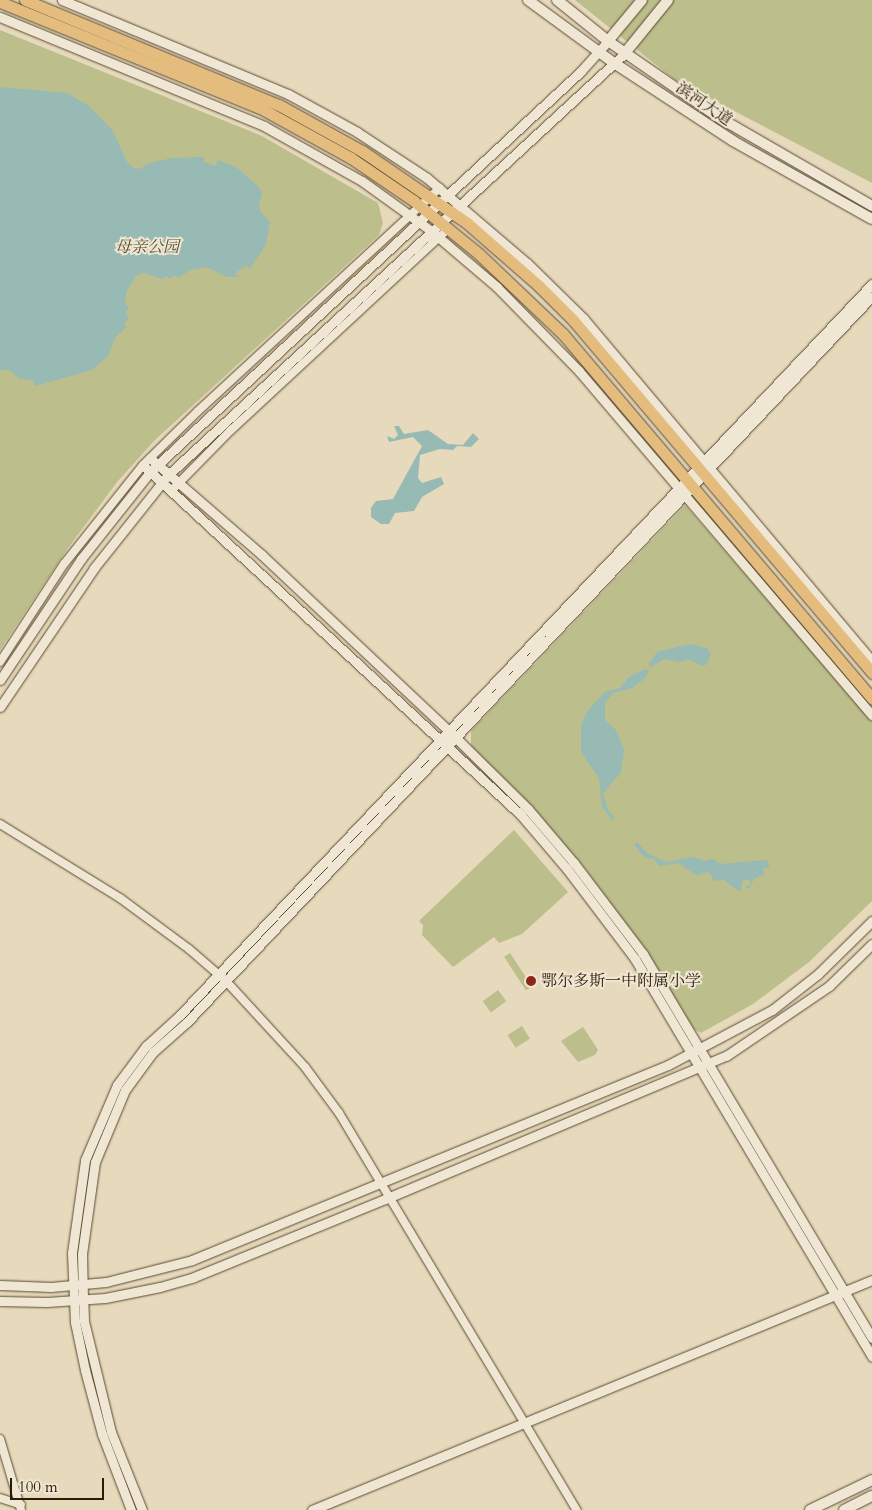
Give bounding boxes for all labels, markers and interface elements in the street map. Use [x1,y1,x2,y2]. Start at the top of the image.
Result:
street label: 滨河大道 [672,78,736,130]
park label: 母亲公园 [115,237,179,257]
place label: 鄂尔多斯一中附属小学 [541,971,701,991]
marker: 鄂尔多斯一中附属小学 [525,975,537,987]
scale bar [12,1468,106,1500]
text: 100 m [18,1477,58,1497]

